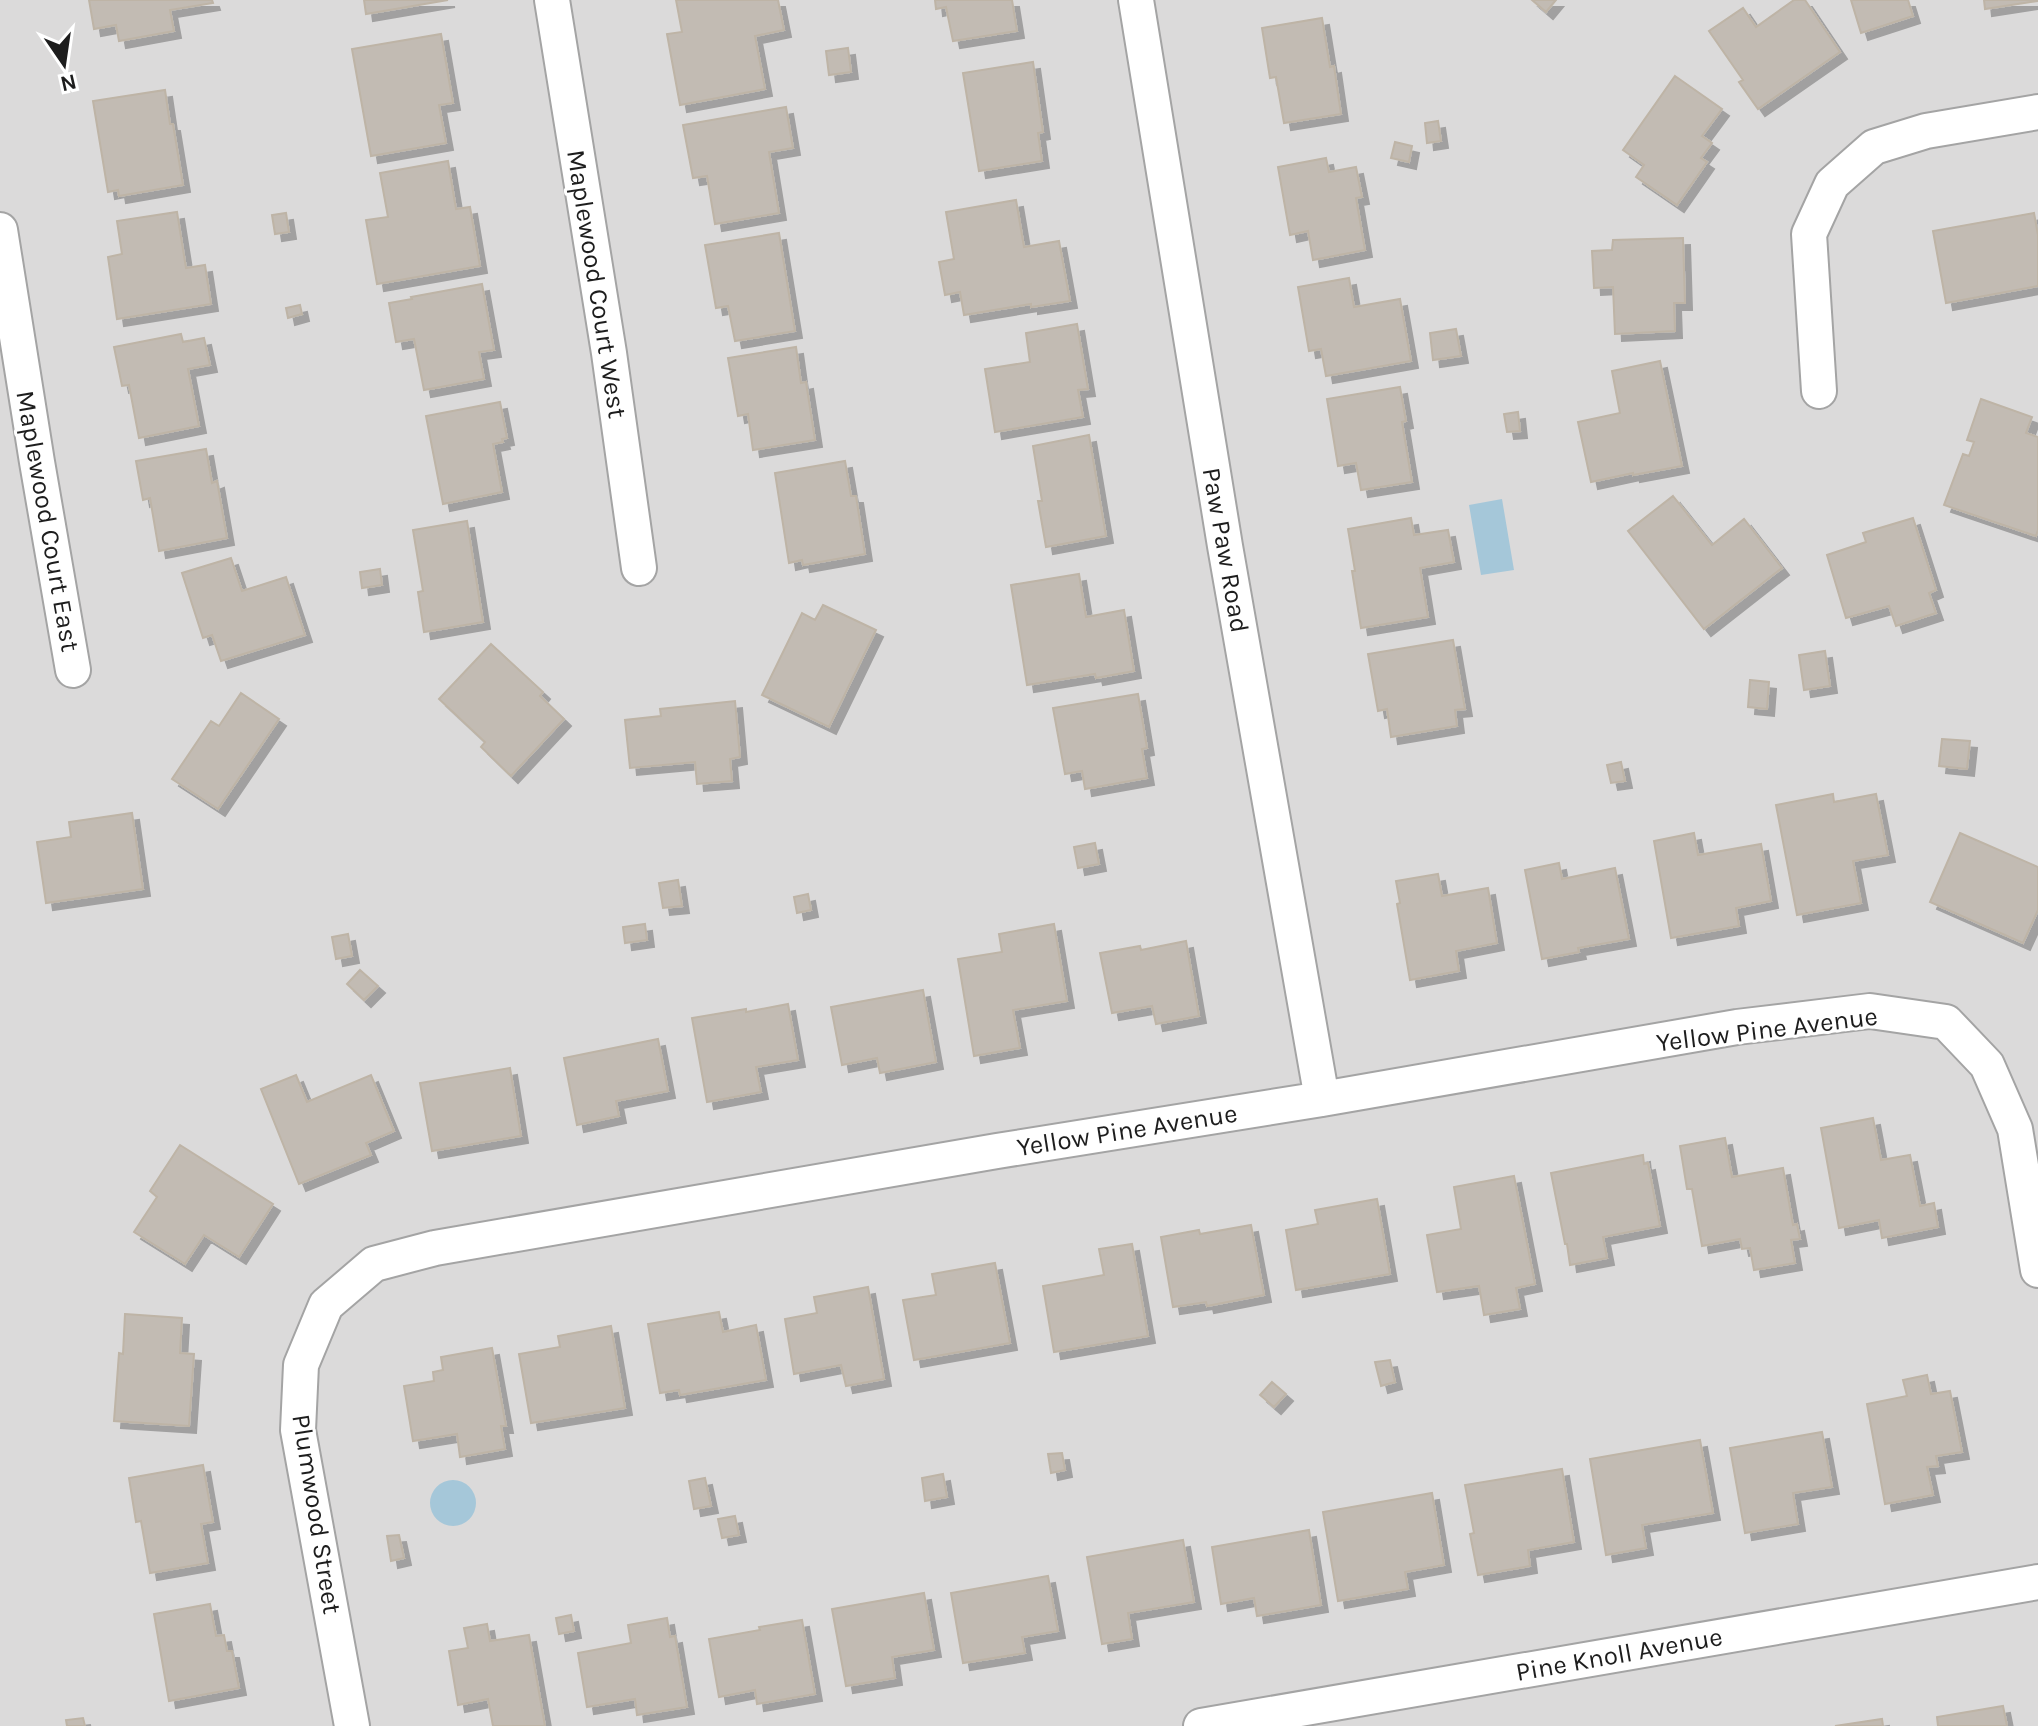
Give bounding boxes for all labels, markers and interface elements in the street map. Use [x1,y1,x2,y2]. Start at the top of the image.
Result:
north arrow [24,24,104,104]
text: N [58,68,79,97]
street label: Maplewood Court West [560,148,633,421]
street label: Maplewood Court East [9,388,86,654]
street label: Paw Paw Road [1196,465,1255,635]
street label: Yellow Pine Avenue [1655,1001,1879,1058]
street label: Yellow Pine Avenue [1015,1098,1239,1163]
street label: Plumwood Street [285,1412,348,1616]
street label: Pine Knoll Avenue [1513,1621,1725,1688]

